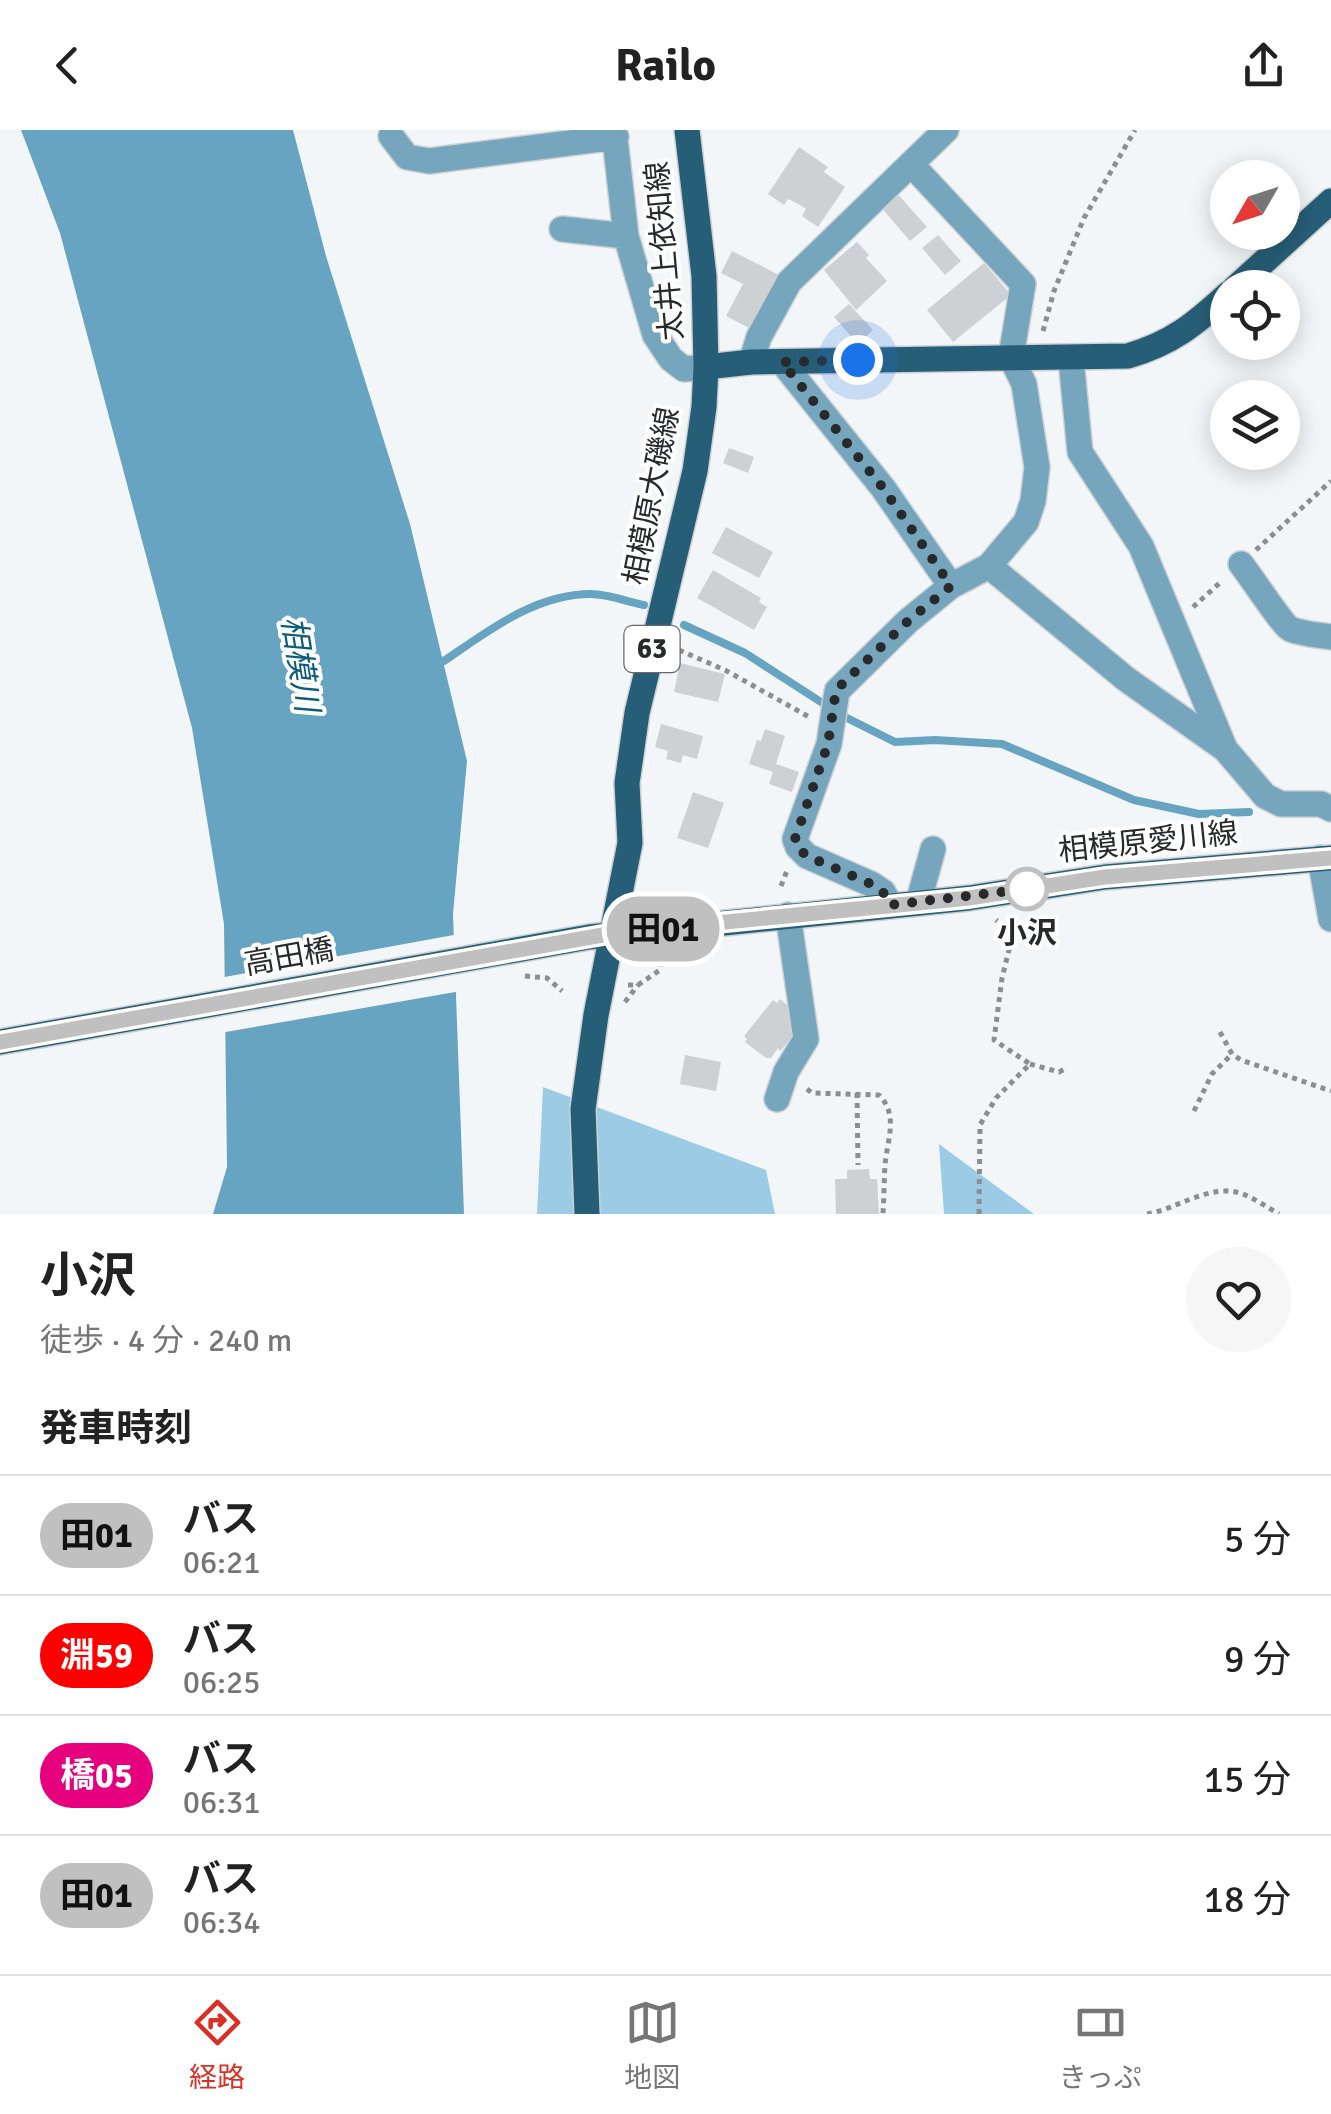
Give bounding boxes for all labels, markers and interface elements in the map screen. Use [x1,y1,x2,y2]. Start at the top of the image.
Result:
icon: back [40,38,95,93]
text: Railo [615,38,716,93]
icon: share [1236,38,1291,93]
street label: 太井上依知線 [639,160,691,342]
north arrow [1210,160,1300,250]
map controls [1210,160,1300,470]
button: locate [1210,270,1300,360]
your location [833,335,883,385]
button: layers [1210,380,1300,470]
street label: 相模原大磯線 [617,404,687,588]
water label: 相模川 [273,614,327,717]
road number: 63 [624,626,680,672]
street label: 相模原愛川線 [1057,814,1239,870]
marker: 小沢 [1006,868,1048,910]
line badge: 田01 [606,896,720,962]
text: 田01 [627,908,699,951]
place label: 小沢 [997,915,1057,952]
street label: 高田橋 [241,931,337,983]
text: 小沢 [40,1247,136,1306]
button: heart [1186,1247,1291,1352]
text: 徒歩 · 4 分 · 240 m [40,1321,292,1360]
text: 発車時刻 [40,1405,192,1452]
text: バス [183,1496,259,1543]
text: 田01 [60,1514,133,1557]
text: 5 分 [1224,1516,1291,1563]
text: 06:21 [183,1543,261,1582]
text: バス [183,1616,259,1663]
text: 淵59 [60,1634,133,1677]
text: 9 分 [1224,1636,1291,1683]
text: 06:25 [183,1663,261,1702]
text: バス [183,1736,259,1783]
text: 橋05 [60,1754,133,1797]
text: 15 分 [1204,1756,1291,1803]
text: 06:31 [183,1783,261,1822]
text: バス [183,1856,259,1903]
text: 田01 [60,1874,133,1917]
text: 18 分 [1204,1876,1291,1923]
text: 06:34 [183,1903,261,1942]
tab: 経路 [189,1995,245,2095]
tab: 地図 [624,1995,680,2095]
tab: きっぷ [1059,1995,1142,2095]

